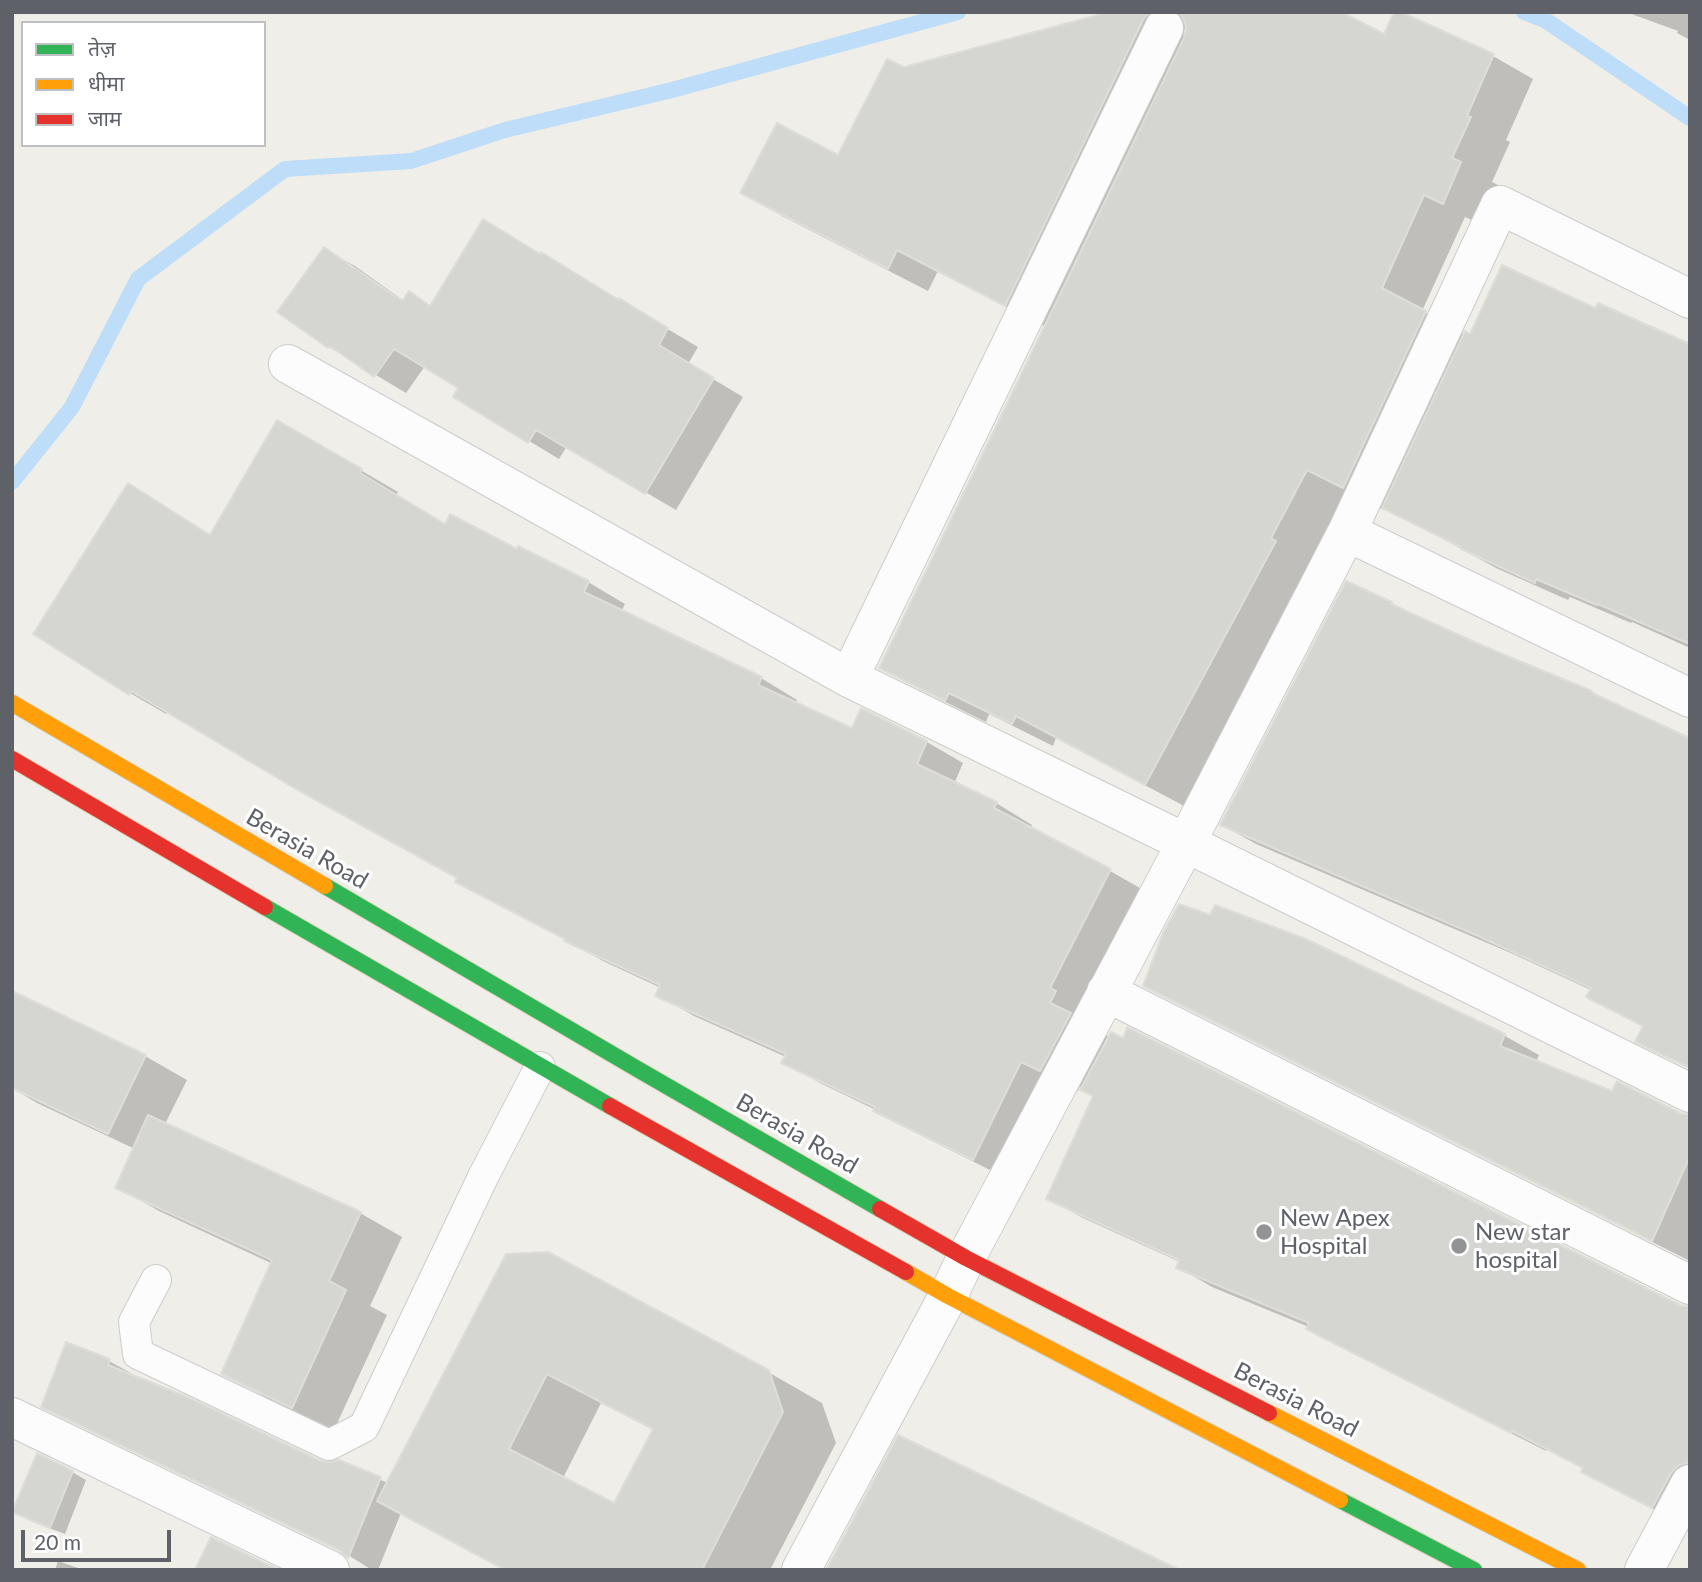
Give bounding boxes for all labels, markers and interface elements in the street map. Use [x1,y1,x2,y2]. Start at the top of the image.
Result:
legend [21,21,266,147]
text: तेज़ [88,35,116,60]
text: धीमा [88,70,124,95]
text: जाम [88,105,122,130]
street label: Berasia Road [241,803,373,895]
street label: Berasia Road [731,1088,863,1180]
place label: New Apex Hospital [1280,1204,1390,1260]
place label: New star hospital [1475,1218,1570,1274]
marker: New Apex Hospital [1254,1222,1274,1242]
marker: New star hospital [1449,1236,1469,1256]
street label: Berasia Road [1229,1356,1363,1444]
scale bar [24,1516,175,1560]
text: 20 m [34,1529,81,1554]

